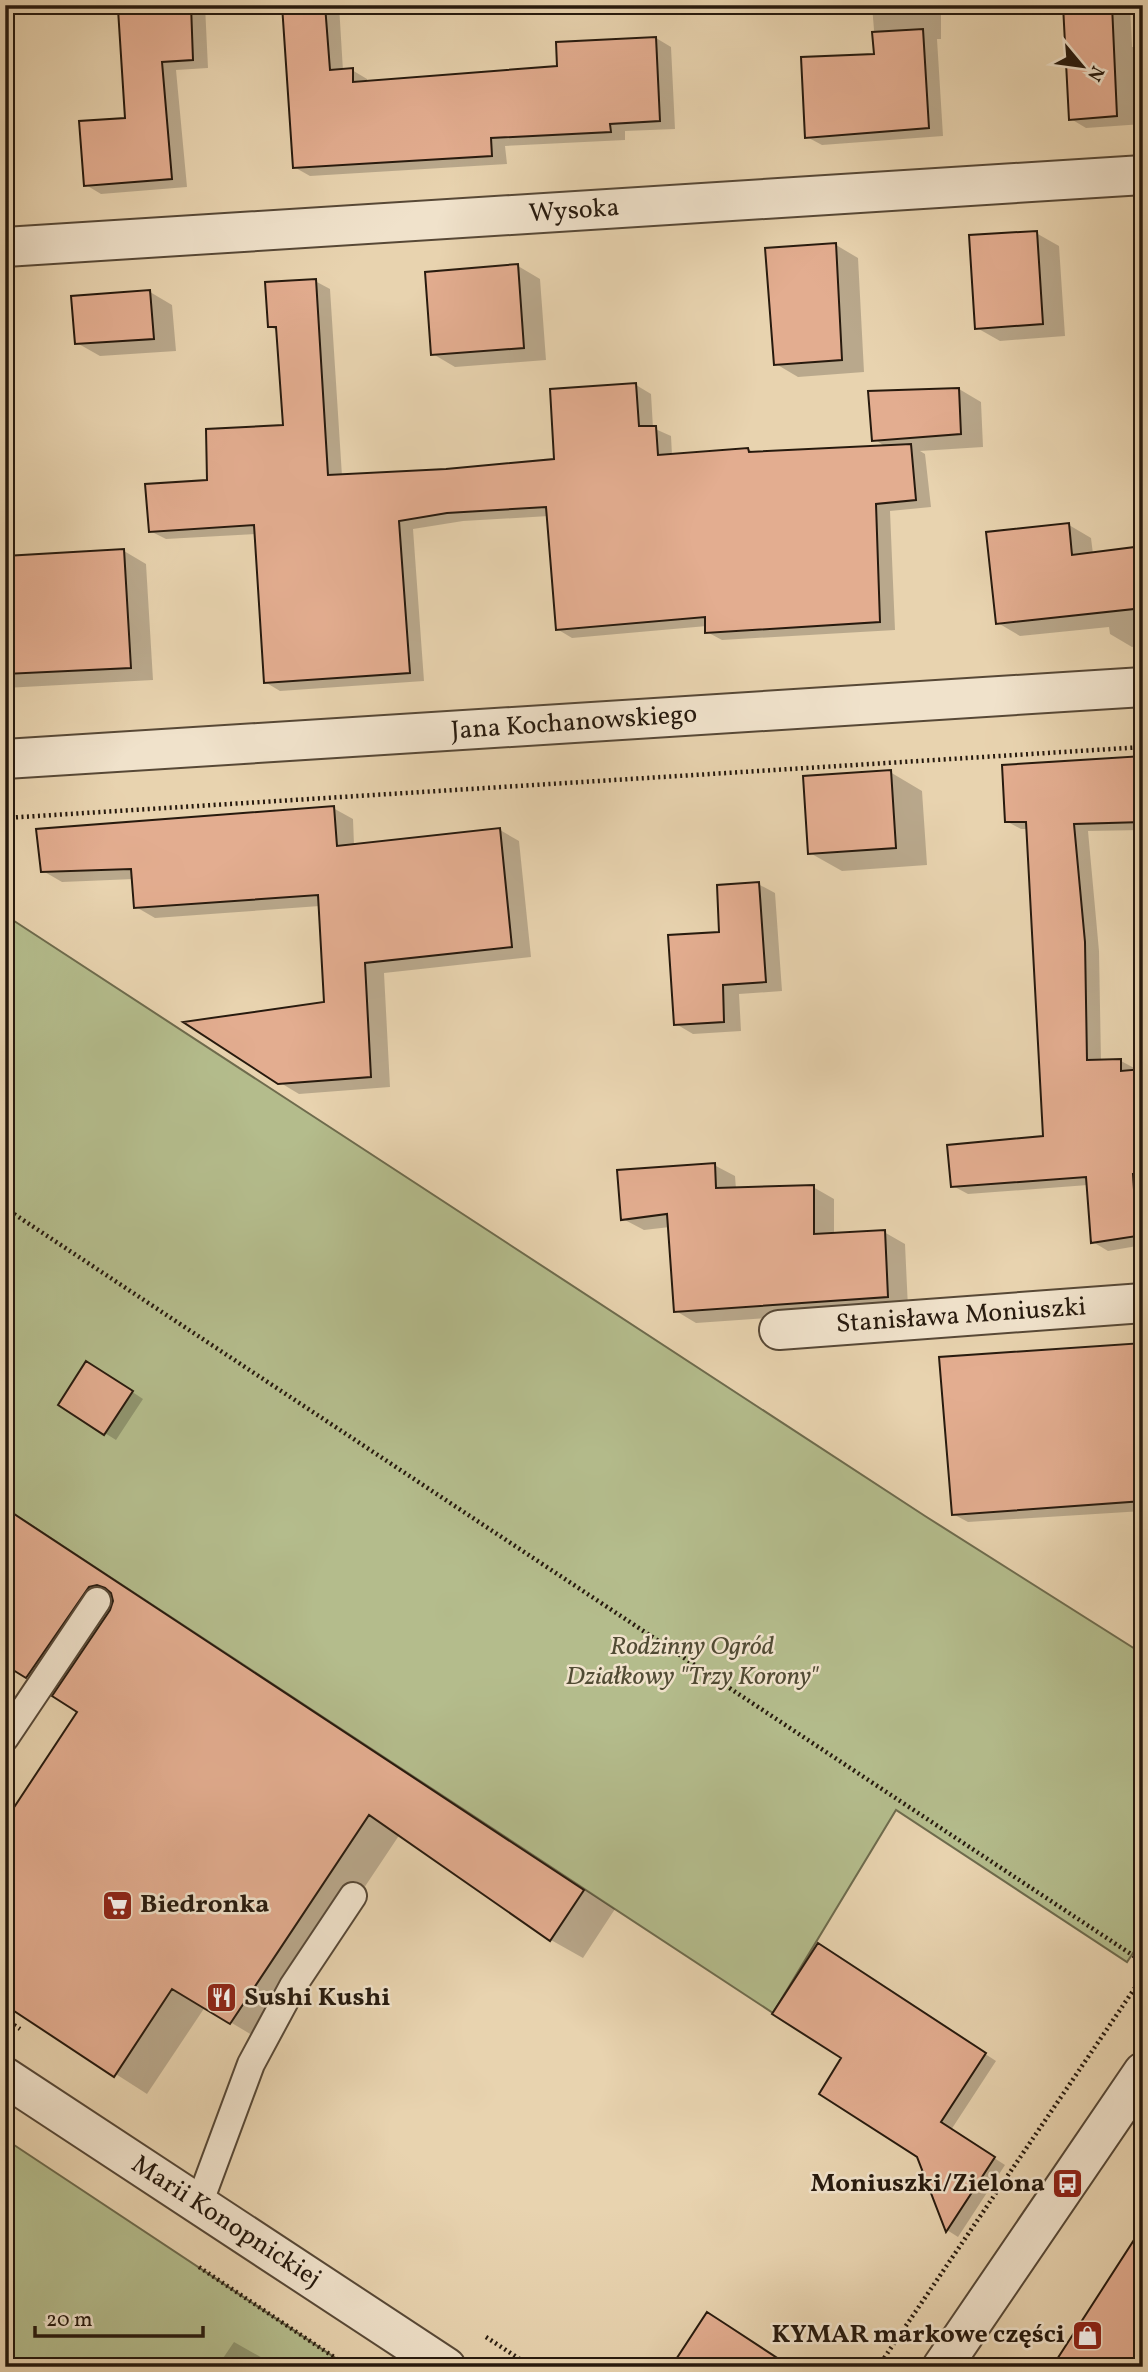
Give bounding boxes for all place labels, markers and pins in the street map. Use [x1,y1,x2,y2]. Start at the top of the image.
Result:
place label: Biedronka [140,1887,269,1923]
supermarket icon: Biedronka [100,1888,134,1922]
place label: Sushi Kushi [244,1980,391,2016]
restaurant icon: Sushi Kushi [204,1981,238,2015]
place label: Moniuszki/Zielona [810,2166,1045,2202]
bus stop icon: Moniuszki/Zielona [1051,2167,1085,2201]
place label: KYMAR markowe części [771,2317,1065,2353]
shop icon: KYMAR markowe części [1071,2318,1105,2352]

